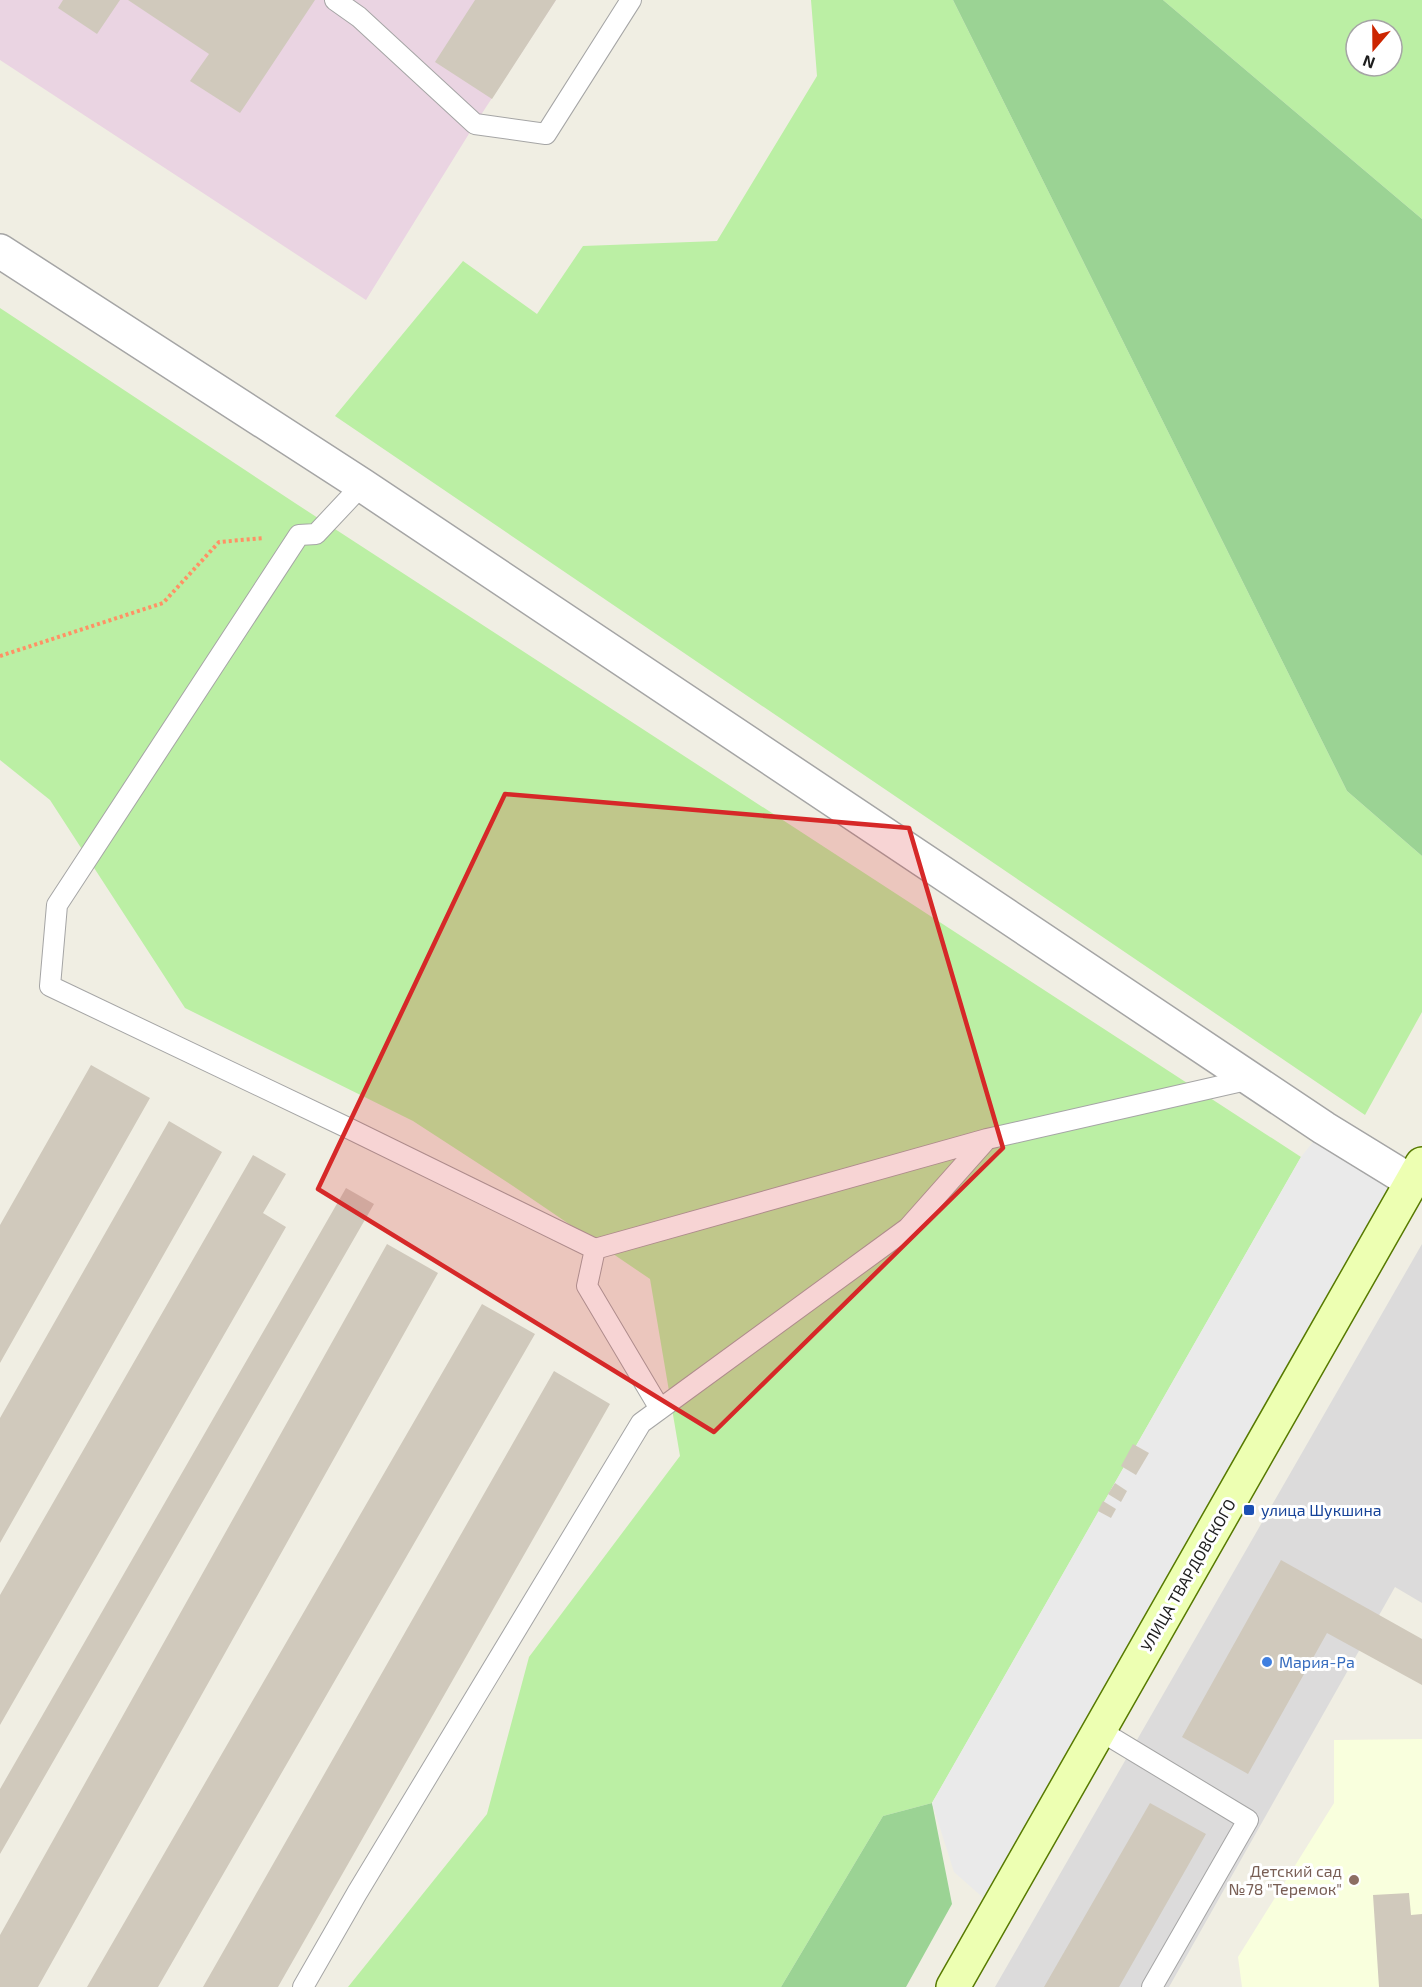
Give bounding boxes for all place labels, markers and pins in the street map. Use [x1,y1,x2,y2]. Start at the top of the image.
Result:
place label: улица Шукшина [1261,1500,1382,1520]
marker: улица Шукшина [1242,1503,1256,1517]
place label: Мария-Ра [1279,1652,1355,1671]
marker: Мария-Ра [1260,1655,1274,1669]
place label: Детский сад №78 "Теремок" [1229,1861,1342,1898]
marker: Детский сад №78 "Теремок" [1347,1873,1361,1887]

